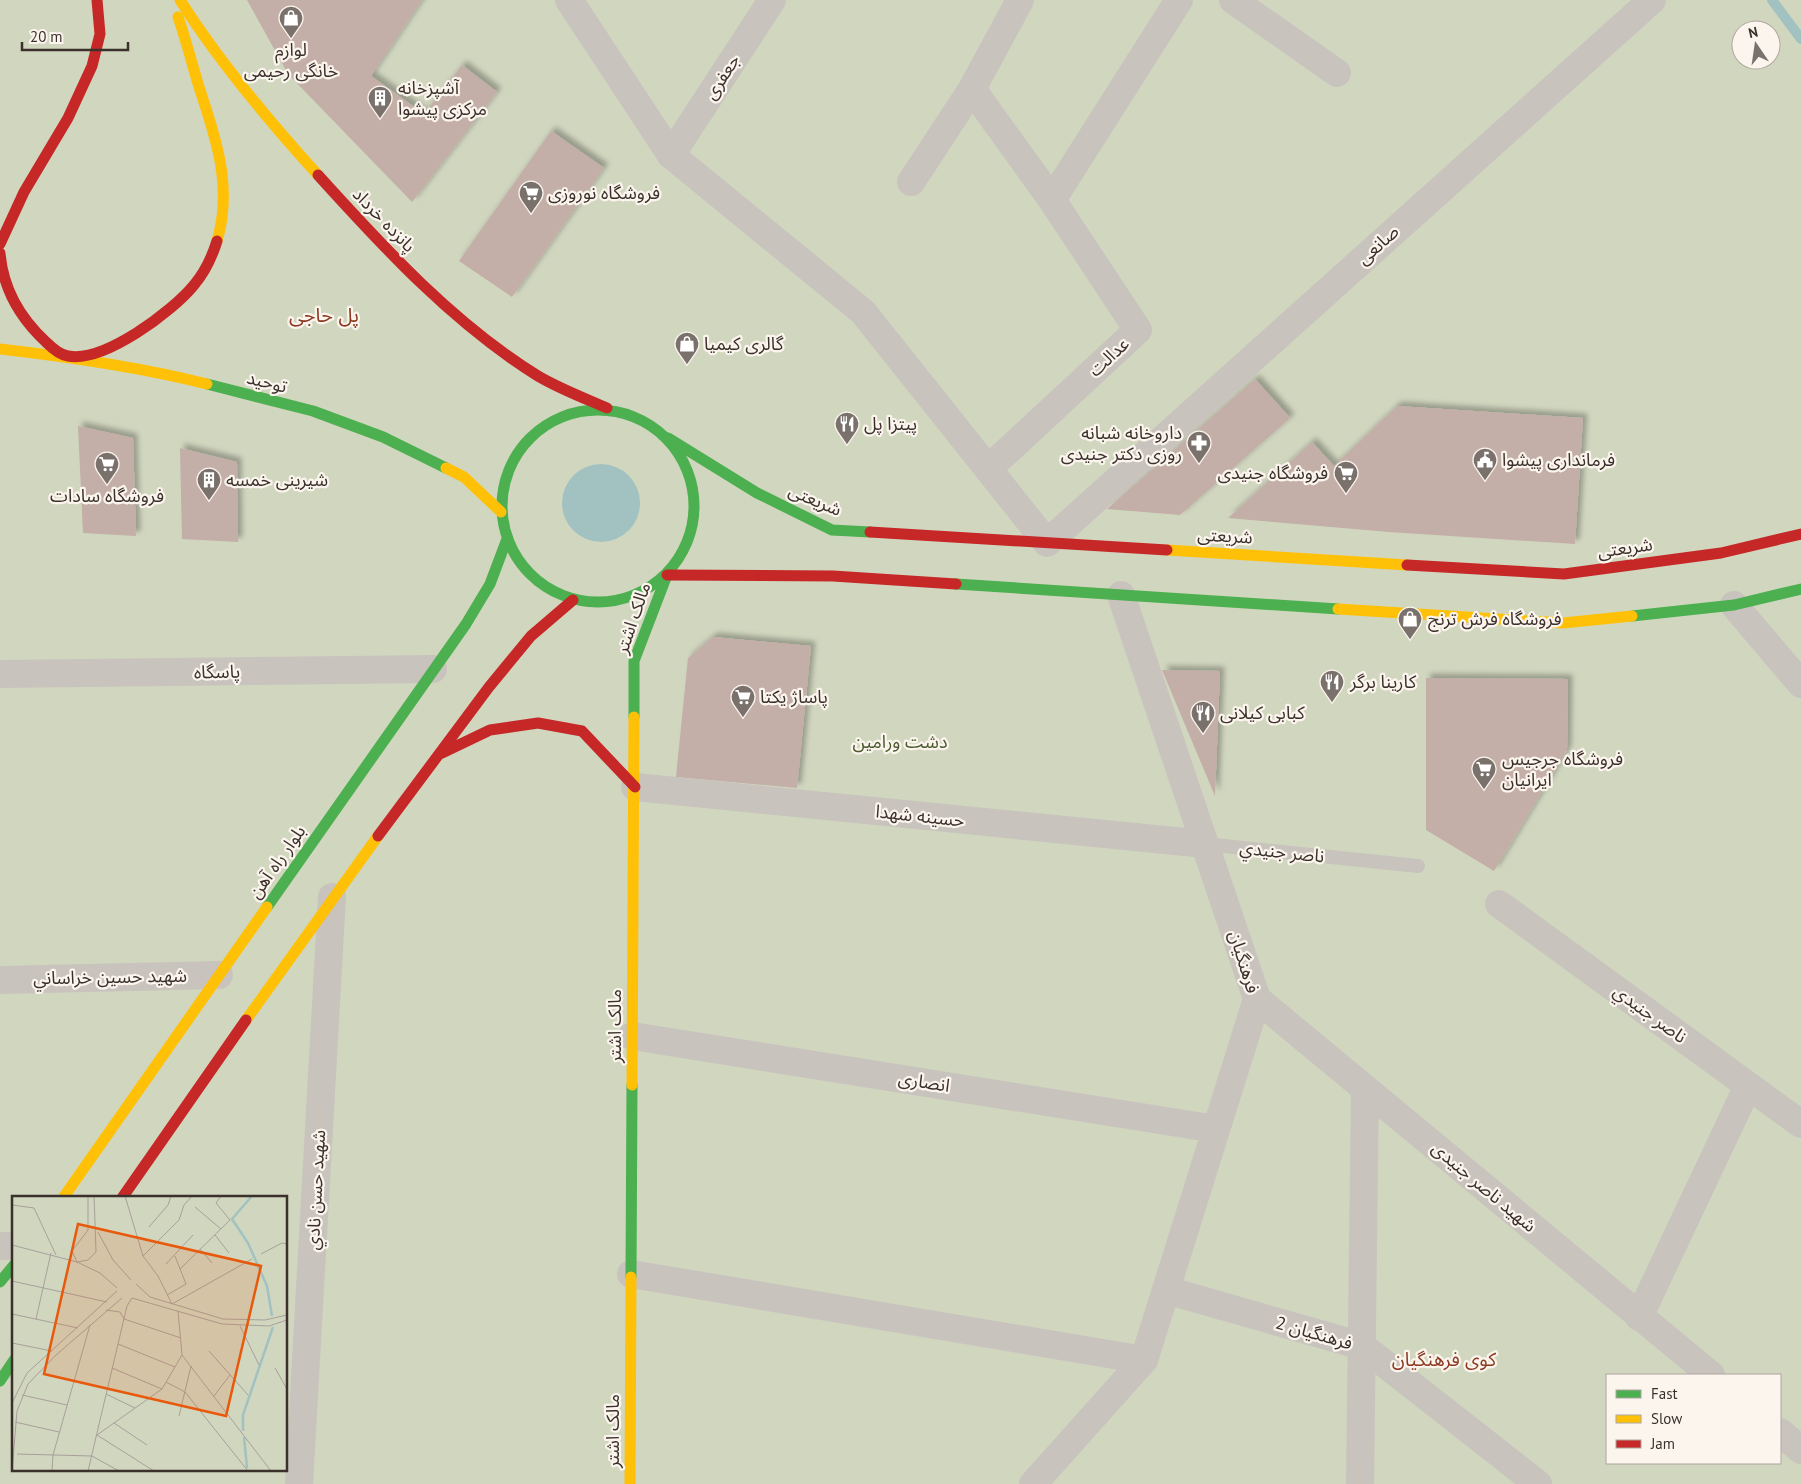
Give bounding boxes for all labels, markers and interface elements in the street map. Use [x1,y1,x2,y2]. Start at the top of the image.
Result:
shop icon: لوازم خانگی رحیمی [278,5,304,39]
scale bar [22,20,129,52]
north arrow [1731,20,1781,70]
text: N [1747,23,1760,42]
text: 20 m [30,27,63,46]
place label: لوازم خانگی رحیمی [244,38,338,82]
street label: جعفری [698,50,745,104]
place label: آشپزخانه مرکزی پیشوا [398,76,487,120]
building icon: آشپزخانه مرکزی پیشوا [367,85,393,119]
supermarket icon: فروشگاه نوروزی [518,180,544,214]
place label: فروشگاه نوروزی [548,181,660,204]
street label: پانزده خرداد [348,182,421,257]
street label: صانعی [1352,220,1404,270]
district label: پل حاجی [289,302,359,328]
shop icon: گالری کیمیا [674,331,700,365]
place label: گالری کیمیا [704,332,784,355]
street label: عدالت [1084,332,1134,381]
street label: توحید [245,365,290,398]
restaurant icon: پیتزا پل [834,411,860,445]
place label: پیتزا پل [864,412,917,435]
place label: داروخانه شبانه روزی دکتر جنیدی [1061,421,1182,465]
pharmacy icon: داروخانه شبانه روزی دکتر جنیدی [1186,430,1212,464]
public building icon: فرمانداری پیشوا [1472,447,1498,481]
place label: فرمانداری پیشوا [1502,448,1615,471]
supermarket icon: فروشگاه سادات [94,451,120,485]
supermarket icon: فروشگاه جنیدی [1333,460,1359,494]
place label: فروشگاه جنیدی [1217,461,1328,484]
building icon: شیرینی خمسه [196,467,222,501]
place label: شیرینی خمسه [226,468,328,491]
street label: شریعتی [785,478,845,521]
place label: فروشگاه سادات [50,484,164,507]
street label: شریعتی [1197,523,1253,548]
street label: شریعتی [1596,532,1654,563]
street label: مالک اشتر [609,579,655,657]
shop icon: فروشگاه فرش ترنج [1397,606,1423,640]
place label: فروشگاه فرش ترنج [1428,607,1562,632]
street label: پاسگاه [194,660,240,684]
restaurant icon: کارینا برگر [1319,669,1345,703]
place label: کارینا برگر [1349,670,1417,693]
supermarket icon: پاساژ یکتا [730,684,756,718]
place label: پاساژ یکتا [760,685,828,708]
restaurant icon: کبابی کیلانی [1190,700,1216,734]
place label: کبابی کیلانی [1220,701,1305,724]
park label: دشت ورامین [853,730,947,753]
place label: فروشگاه جرجیس ایرانیان [1502,747,1623,791]
supermarket icon: فروشگاه جرجیس ایرانیان [1471,756,1497,790]
street label: حسینه شهدا [874,799,966,832]
street label: بلوار راه آهن [243,820,310,903]
street label: ناصر جنيدي [1238,836,1326,870]
street label: فرهنگیان [1224,928,1265,996]
street label: شهيد حسين خراساني [33,964,187,992]
street label: ناصر جنيدي [1608,979,1691,1050]
street label: مالک اشتر [603,989,626,1064]
street label: انصاری [897,1066,951,1097]
street label: شهيد حسن نادي [301,1129,332,1251]
street label: شهيد ناصر جنیدی [1427,1136,1541,1237]
inset map [12,1196,288,1472]
street label: فرهنگيان 2 [1273,1311,1355,1354]
district label: کوی فرهنگیان [1392,1347,1497,1371]
legend [1606,1374,1781,1464]
text: Fast [1651,1384,1678,1403]
street label: مالک اشتر [601,1394,624,1469]
text: Slow [1651,1409,1682,1428]
text: Jam [1650,1434,1675,1453]

